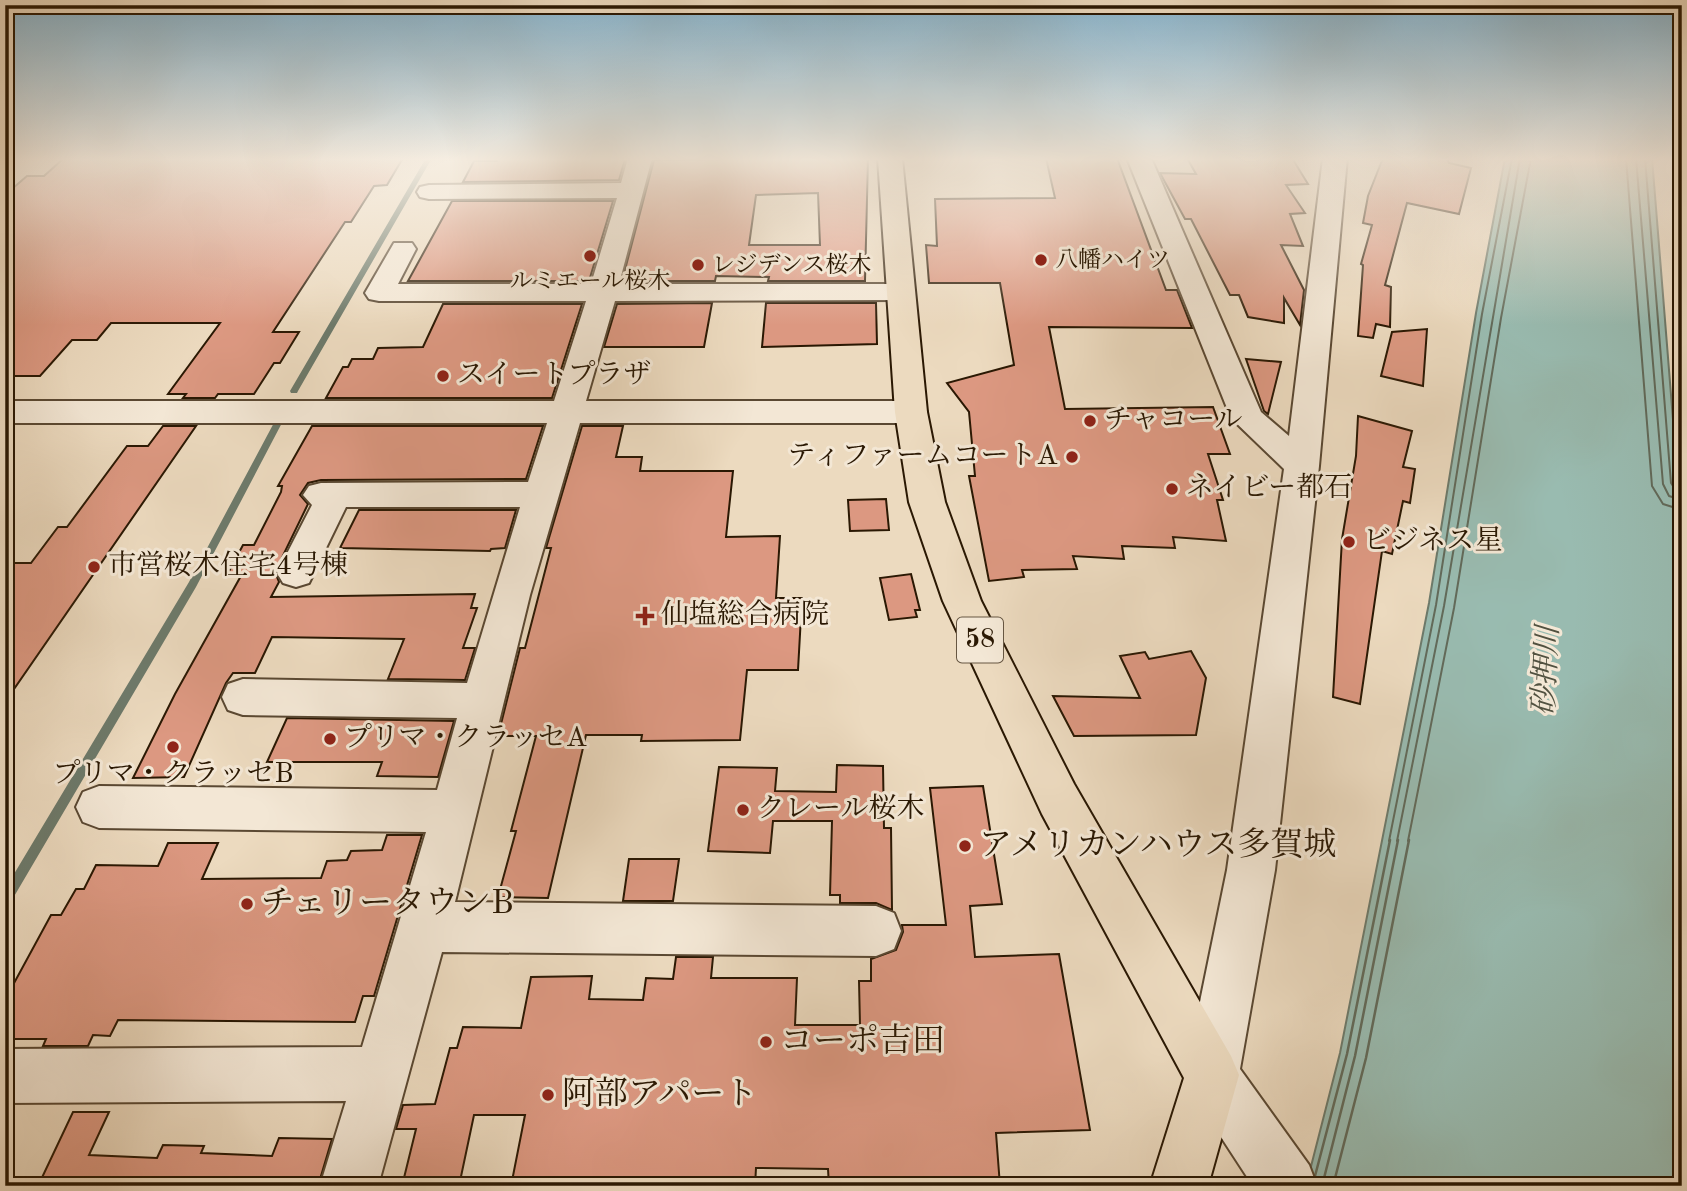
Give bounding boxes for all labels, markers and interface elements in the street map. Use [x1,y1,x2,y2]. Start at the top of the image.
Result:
place label: 八幡ハイツ [1055,247,1170,272]
marker: ルミエール桜木 [582,248,598,264]
place label: レジデンス桜木 [712,252,871,277]
marker: 八幡ハイツ [1033,252,1049,268]
marker: レジデンス桜木 [690,257,706,273]
place label: ルミエール桜木 [510,268,670,293]
place label: スイートプラザ [457,360,652,390]
marker: スイートプラザ [435,368,451,384]
place label: チャコール [1104,406,1243,435]
marker: チャコール [1082,413,1098,429]
place label: ティファームコートA [787,442,1058,471]
marker: ティファームコートA [1064,449,1080,465]
place label: ネイビー都石 [1186,472,1352,503]
marker: ネイビー都石 [1164,481,1180,497]
place label: ビジネス星 [1363,526,1502,556]
marker: ビジネス星 [1341,534,1357,550]
place label: 市営桜木住宅4号棟 [108,550,348,581]
marker: 市営桜木住宅4号棟 [86,559,102,575]
place label: 仙塩総合病院 [661,599,829,630]
marker: 仙塩総合病院 [635,606,655,626]
road number: 58 [957,618,1003,662]
water label: 砂押川 [1527,622,1564,717]
place label: プリマ・クラッセA [344,723,587,753]
marker: プリマ・クラッセA [322,731,338,747]
marker: プリマ・クラッセB [165,739,181,755]
place label: プリマ・クラッセB [52,759,294,789]
place label: クレール桜木 [757,793,924,824]
marker: クレール桜木 [735,802,751,818]
place label: アメリカンハウス多賀城 [979,827,1336,863]
marker: アメリカンハウス多賀城 [957,838,973,854]
place label: チェリータウンB [261,887,514,921]
marker: チェリータウンB [239,896,255,912]
place label: コーポ吉田 [780,1023,945,1059]
marker: コーポ吉田 [758,1034,774,1050]
place label: 阿部アパート [562,1076,757,1112]
marker: 阿部アパート [540,1087,556,1103]

